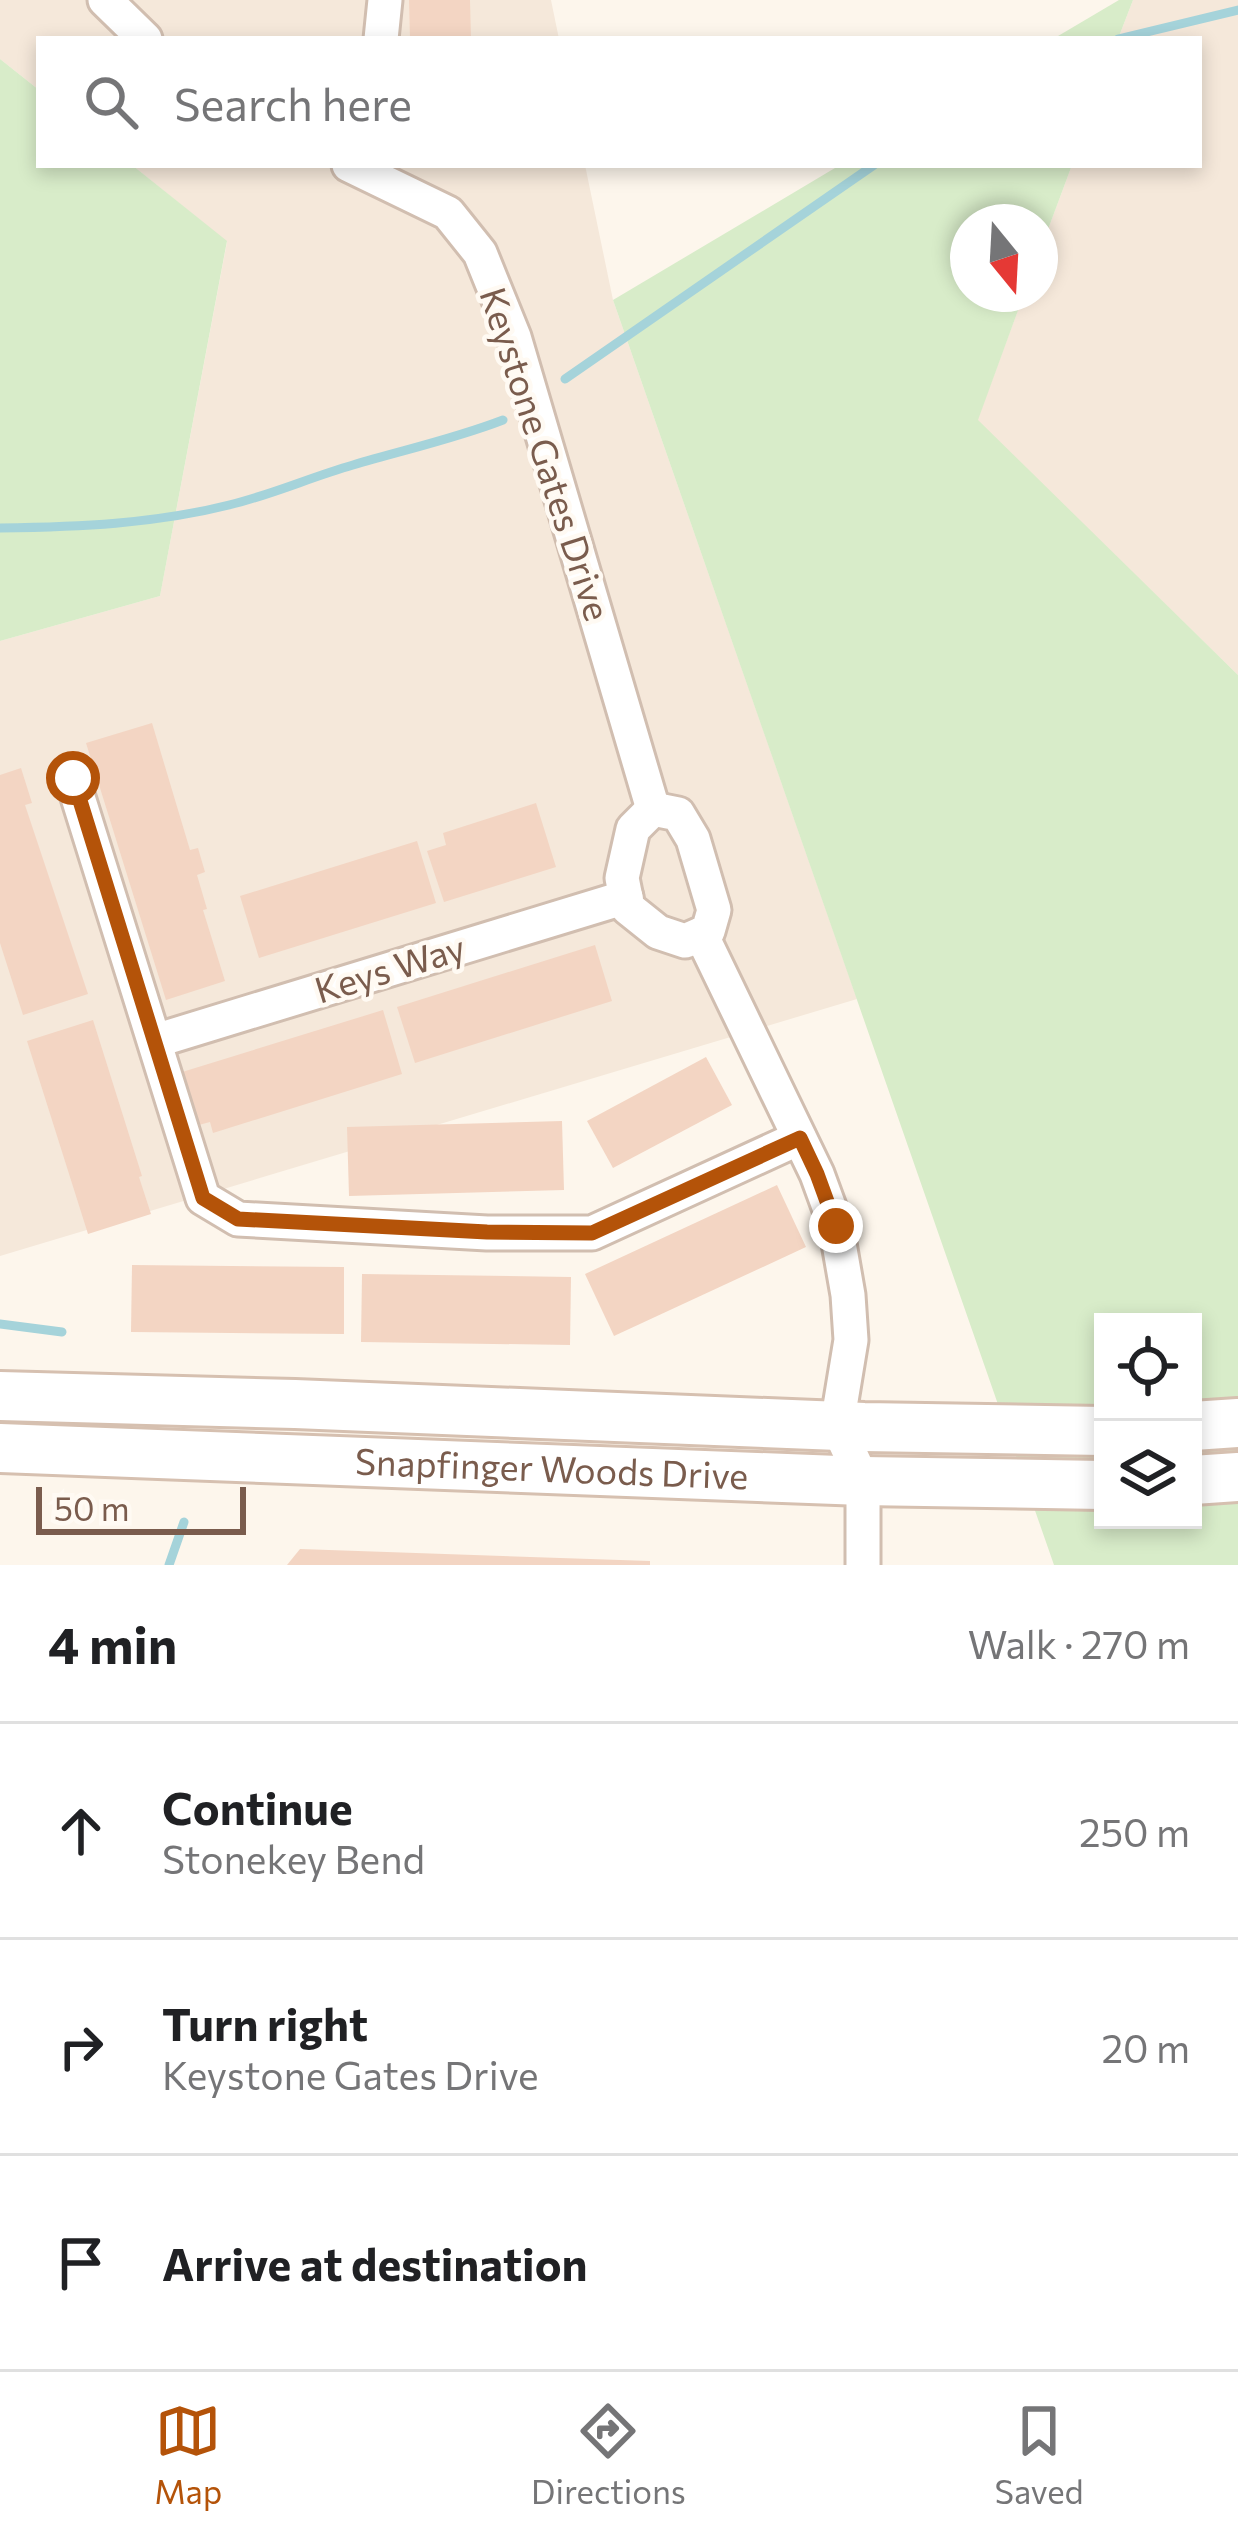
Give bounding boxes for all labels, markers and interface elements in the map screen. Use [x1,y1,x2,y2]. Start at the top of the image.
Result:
search box [36,36,1202,168]
icon: search [78,69,144,135]
text: Search here [174,75,412,130]
north arrow [950,204,1058,312]
street label: Keystone Gates Drive [472,281,622,625]
route start [46,751,100,805]
street label: Keys Way [309,923,470,1011]
route end [809,1199,863,1253]
map controls [1094,1313,1202,1529]
button: locate [1094,1313,1202,1421]
button: layers [1094,1421,1202,1529]
street label: Snapfinger Woods Drive [354,1438,749,1497]
scale bar [36,1481,246,1534]
text: 50 m [54,1487,130,1528]
text: 4 min [48,1612,177,1675]
text: Walk · 270 m [968,1619,1190,1667]
text: Continue [162,1779,353,1834]
icon: ahead [48,1798,114,1864]
text: 250 m [1079,1807,1190,1855]
text: Stonekey Bend [162,1834,425,1882]
text: Turn right [162,1995,368,2050]
icon: right [48,2014,114,2080]
text: 20 m [1102,2023,1190,2071]
text: Keystone Gates Drive [162,2050,539,2098]
icon: arrive [48,2230,114,2296]
text: Arrive at destination [162,2235,588,2290]
tab: Map [154,2398,222,2511]
tab: Directions [531,2398,686,2511]
tab: Saved [995,2398,1084,2511]

